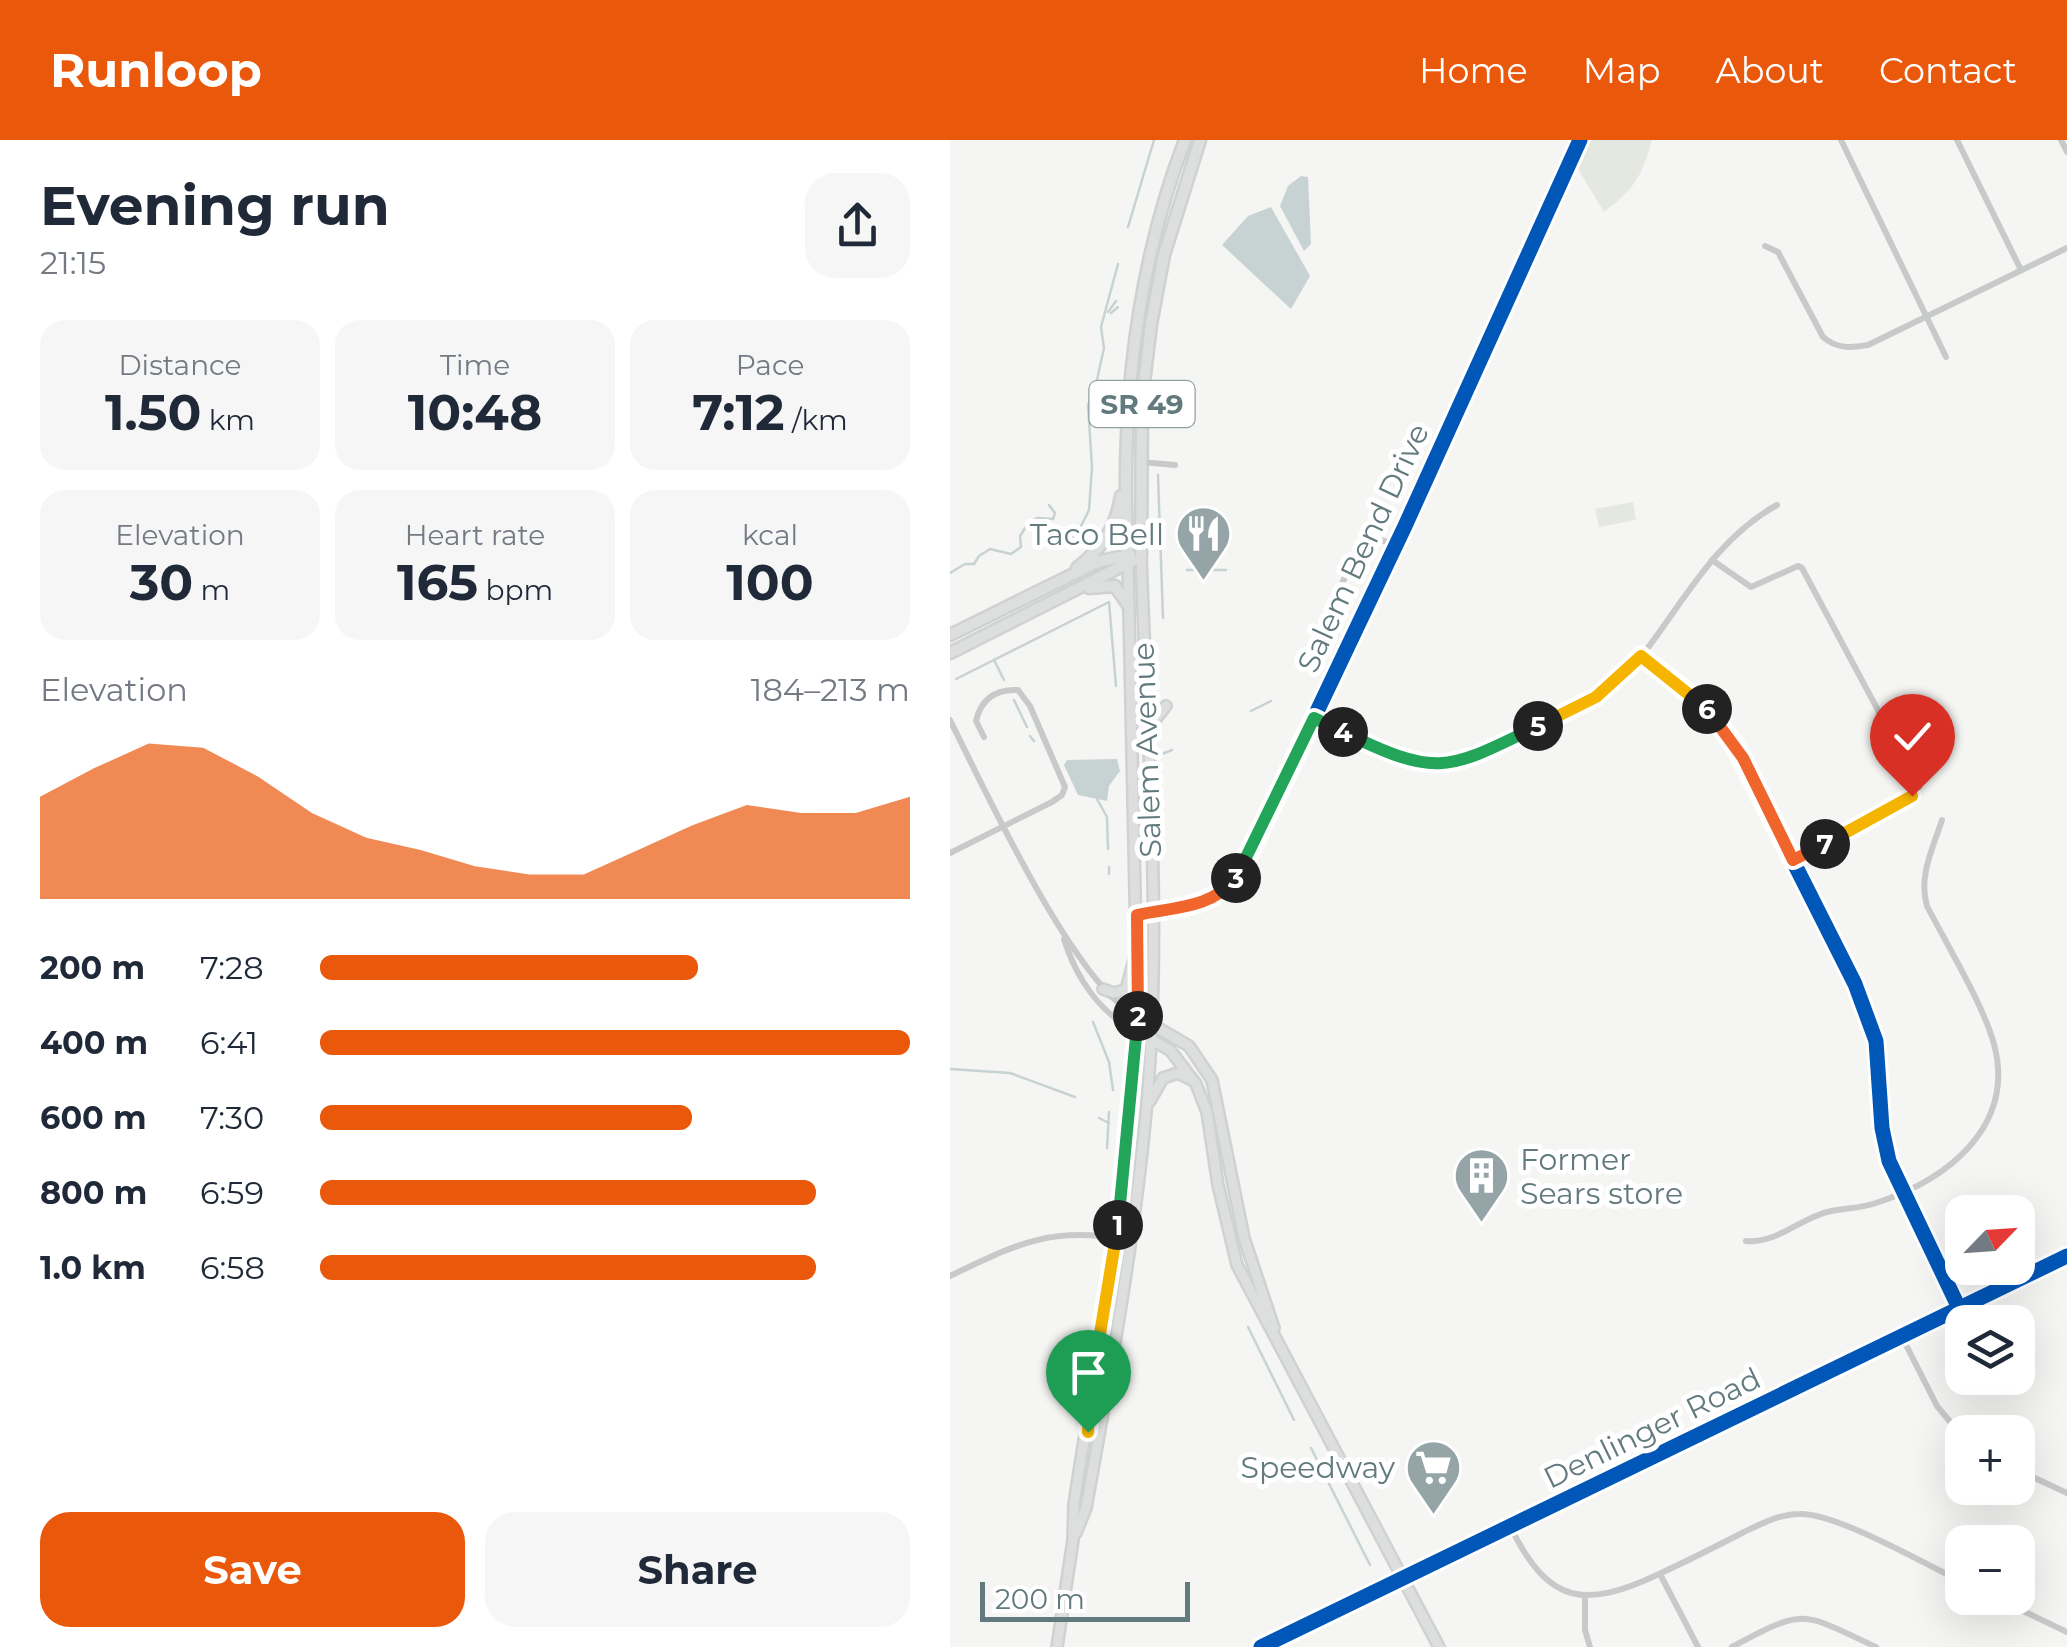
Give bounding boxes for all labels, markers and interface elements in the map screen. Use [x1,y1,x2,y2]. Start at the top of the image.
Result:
text: Runloop [50,41,262,99]
text: Home [1419,49,1528,92]
text: Map [1583,49,1661,92]
text: About [1716,49,1824,92]
text: Contact [1879,49,2017,92]
text: Evening run [40,172,390,239]
button: share [805,173,910,278]
text: 21:15 [40,243,106,282]
text: Distance [118,348,242,382]
text: Time [440,348,510,382]
text: Pace [736,348,804,382]
road number: SR 49 [1090,381,1194,427]
text: 1.50 [105,382,201,443]
text: 10:48 [408,382,542,443]
text: 7:12 [692,382,785,443]
text: km [201,403,255,437]
text: /km [785,403,848,437]
street label: Salem Bend Drive [1289,418,1437,678]
restaurant icon: Taco Bell [1173,504,1233,583]
place label: Taco Bell [1030,516,1164,553]
text: Elevation [115,518,245,552]
text: Heart rate [405,518,545,552]
text: kcal [742,518,798,552]
text: 30 [130,552,193,613]
text: 165 [397,552,478,613]
text: 100 [726,552,814,613]
text: m [193,573,230,607]
text: bpm [478,573,553,607]
street label: Salem Avenue [1125,642,1169,858]
text: Elevation [40,670,188,709]
text: 184–213 m [751,670,910,709]
pin: 6 [1682,684,1732,734]
text: 6 [1698,692,1716,726]
pin [1870,694,1955,797]
pin: 5 [1513,701,1563,751]
pin: 4 [1318,707,1368,757]
text: 5 [1530,709,1546,743]
icon: check [1885,709,1940,764]
text: 4 [1333,715,1353,749]
pin: 7 [1800,819,1850,869]
text: 7 [1816,827,1834,861]
pin: 3 [1211,853,1261,903]
text: 3 [1228,861,1244,895]
text: 200 m [40,948,145,987]
text: 7:28 [200,948,264,987]
pin: 2 [1113,991,1163,1041]
text: 2 [1130,999,1146,1033]
text: 400 m [40,1023,148,1062]
text: 6:41 [200,1023,258,1062]
text: 600 m [40,1098,146,1137]
text: 7:30 [200,1098,264,1137]
place label: Former Sears store [1520,1141,1683,1212]
building icon: Former Sears store [1451,1146,1511,1225]
text: 800 m [40,1173,147,1212]
text: 6:59 [200,1173,264,1212]
north arrow [1945,1195,2035,1285]
map controls [1945,1195,2035,1615]
pin: 1 [1093,1200,1143,1250]
text: 1 [1113,1208,1123,1242]
text: 1.0 km [40,1248,146,1287]
text: 6:58 [200,1248,265,1287]
button: layers [1945,1305,2035,1395]
pin [1046,1330,1131,1433]
icon: arrive [1061,1345,1116,1400]
street label: Denlinger Road [1538,1360,1766,1496]
button: + [1945,1415,2035,1505]
supermarket icon: Speedway [1404,1437,1464,1516]
place label: Speedway [1240,1449,1396,1486]
button: Save [40,1512,465,1627]
button: Share [485,1512,910,1627]
button: − [1945,1525,2035,1615]
scale bar [980,1577,1190,1622]
text: 200 m [995,1582,1085,1616]

